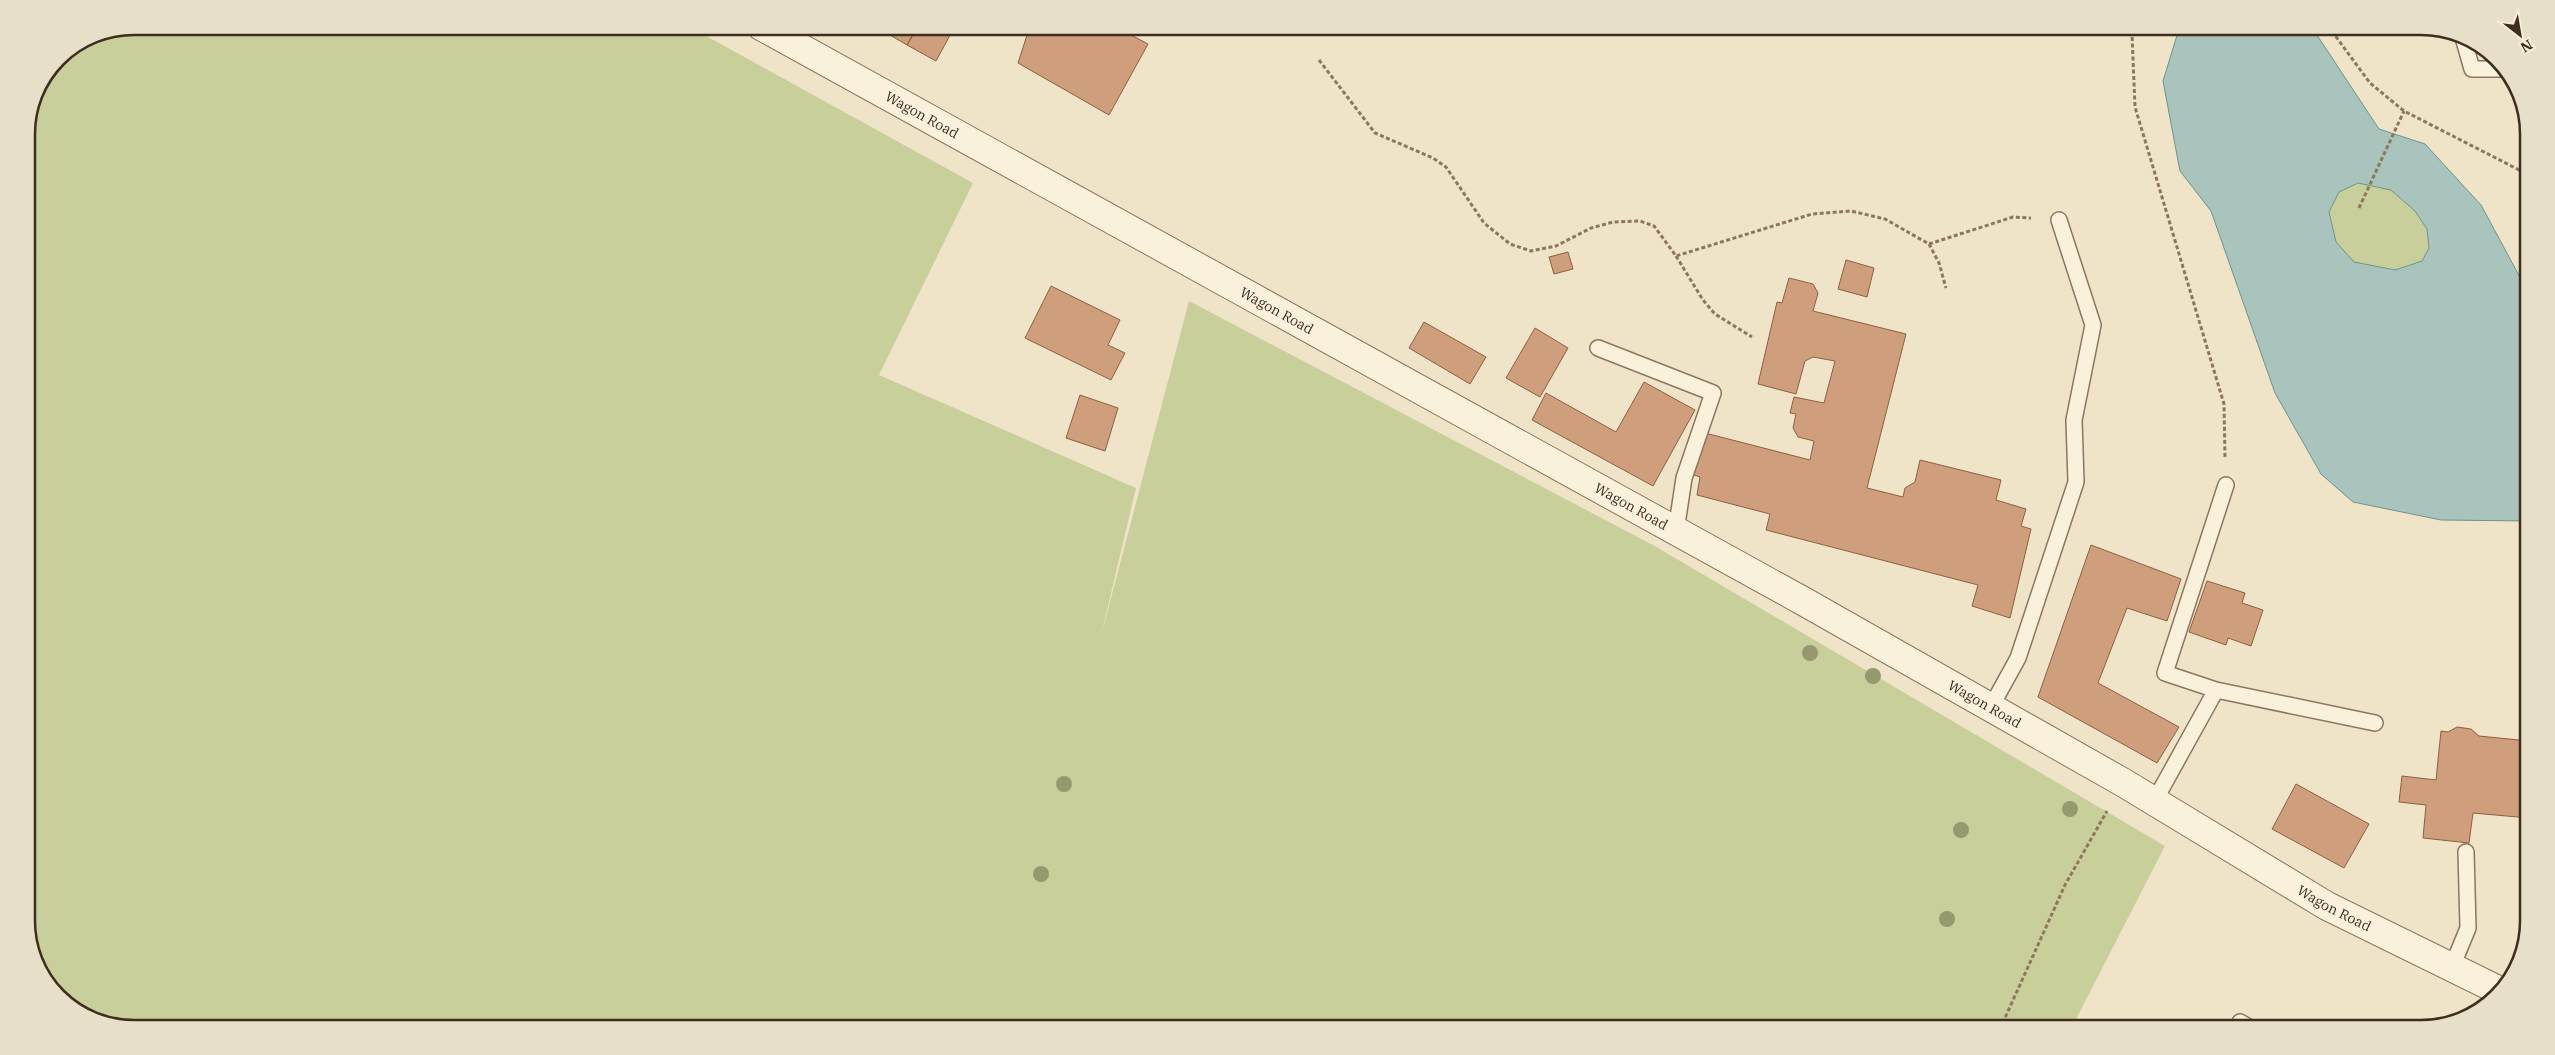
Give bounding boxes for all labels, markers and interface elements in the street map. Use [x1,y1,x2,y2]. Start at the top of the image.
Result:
north arrow [2495,10,2545,60]
text: N [2517,36,2536,57]
street label: Wagon Road [882,87,962,143]
street label: Wagon Road [1237,283,1317,338]
street label: Wagon Road [1591,479,1672,534]
street label: Wagon Road [1945,676,2025,732]
street label: Wagon Road [2294,881,2375,936]

